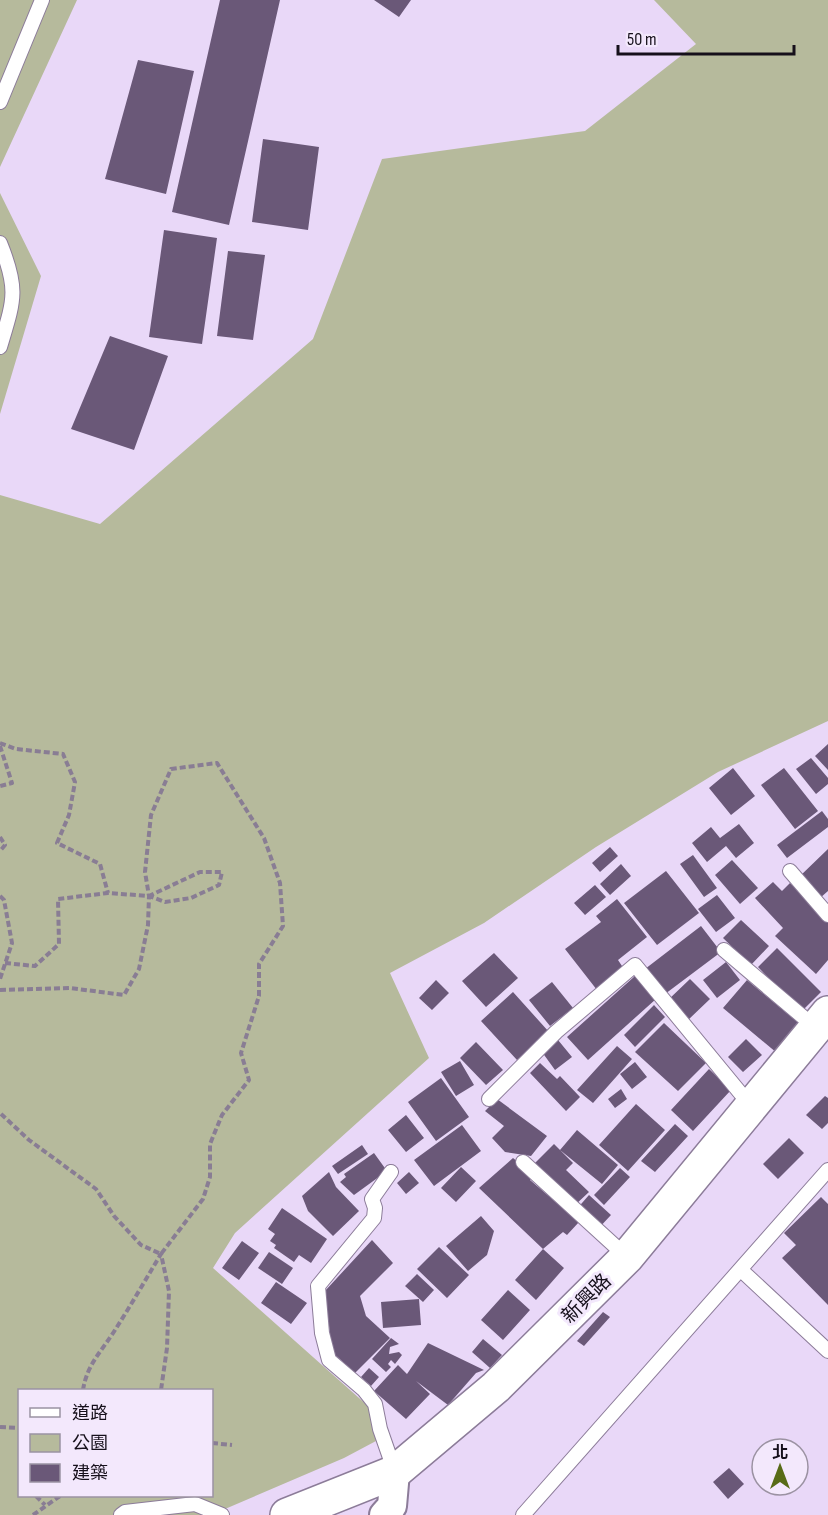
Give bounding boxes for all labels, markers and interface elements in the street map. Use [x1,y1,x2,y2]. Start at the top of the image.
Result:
scale bar [618,18,794,56]
text: 50 m [627,29,657,50]
street label: 新興路 [557,1269,616,1328]
legend [18,1389,213,1497]
text: 道路 [72,1403,108,1424]
text: 公園 [72,1433,108,1454]
north arrow [750,1437,810,1497]
text: 北 [772,1444,788,1463]
text: 建築 [72,1463,108,1484]

